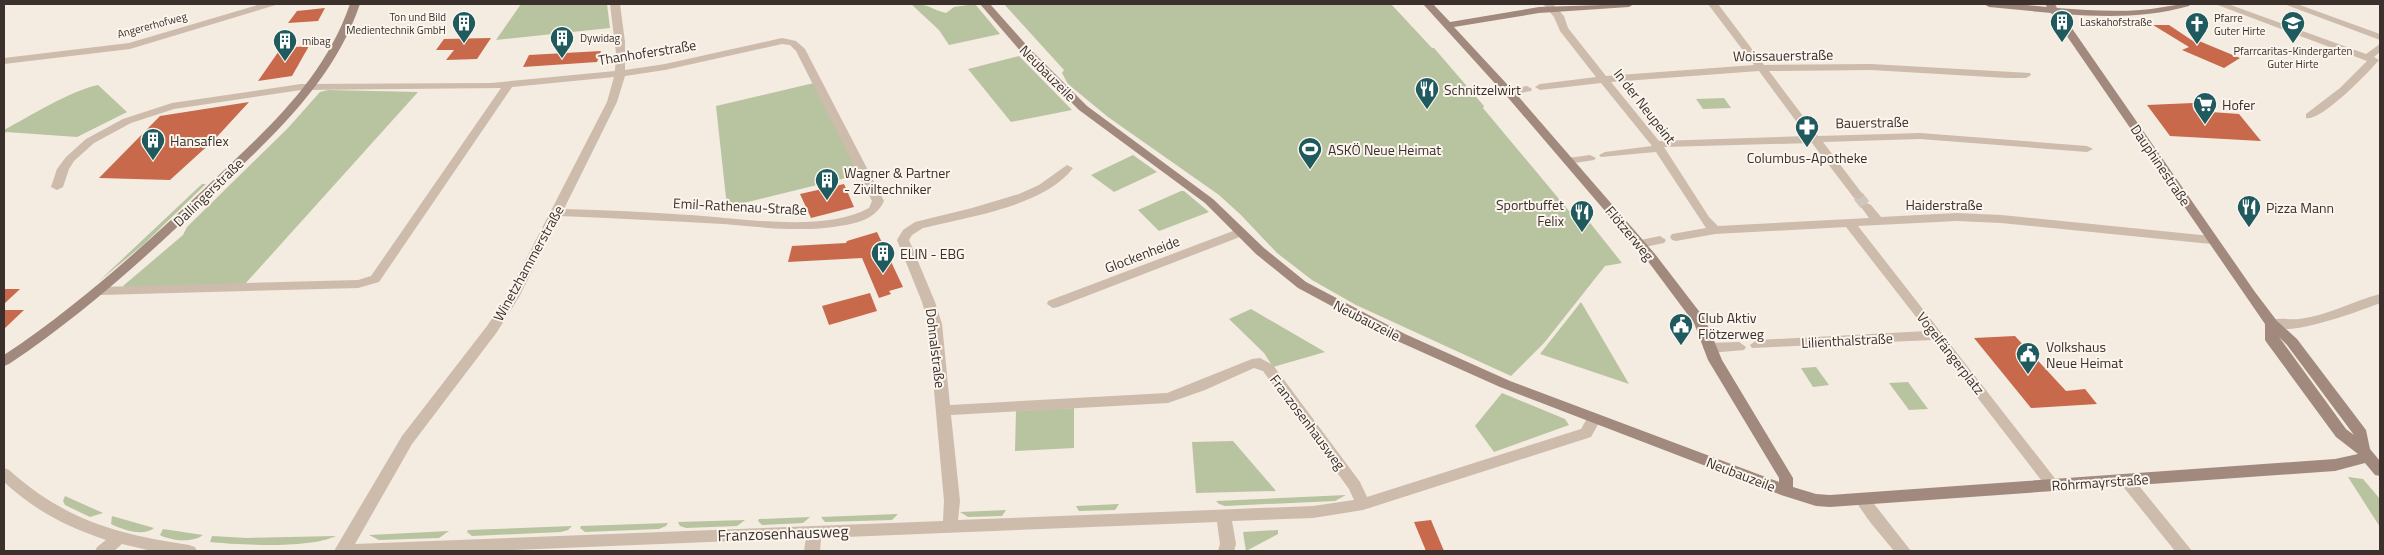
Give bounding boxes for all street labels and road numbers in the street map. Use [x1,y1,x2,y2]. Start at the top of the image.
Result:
street label: Angererhofweg [115,8,189,42]
street label: Thanhoferstraße [596,34,698,70]
street label: Neubauzeile [1015,40,1081,106]
street label: Woissauerstraße [1733,44,1833,66]
street label: In der Neupeint [1609,64,1681,148]
street label: Bauerstraße [1835,111,1909,133]
street label: Dauphinestraße [2126,120,2196,210]
street label: Dallingerstraße [168,153,248,231]
street label: Emil-Rathenau-Straße [673,192,807,220]
street label: Haiderstraße [1905,194,1983,215]
street label: Winetzhammerstraße [487,201,569,325]
street label: Flötzerweg [1601,201,1659,265]
street label: Glockenheide [1102,230,1182,278]
street label: Neubauzeile [1330,294,1404,346]
street label: Dohnalstraße [921,307,951,389]
street label: Vogelfängerplatz [1912,307,1990,399]
street label: Lilienthalstraße [1801,327,1893,353]
street label: Franzosenhausweg [1265,370,1351,474]
street label: Neubauzeile [1703,451,1779,497]
street label: Rohrmayrstraße [2051,468,2149,496]
street label: Franzosenhausweg [717,519,849,547]

